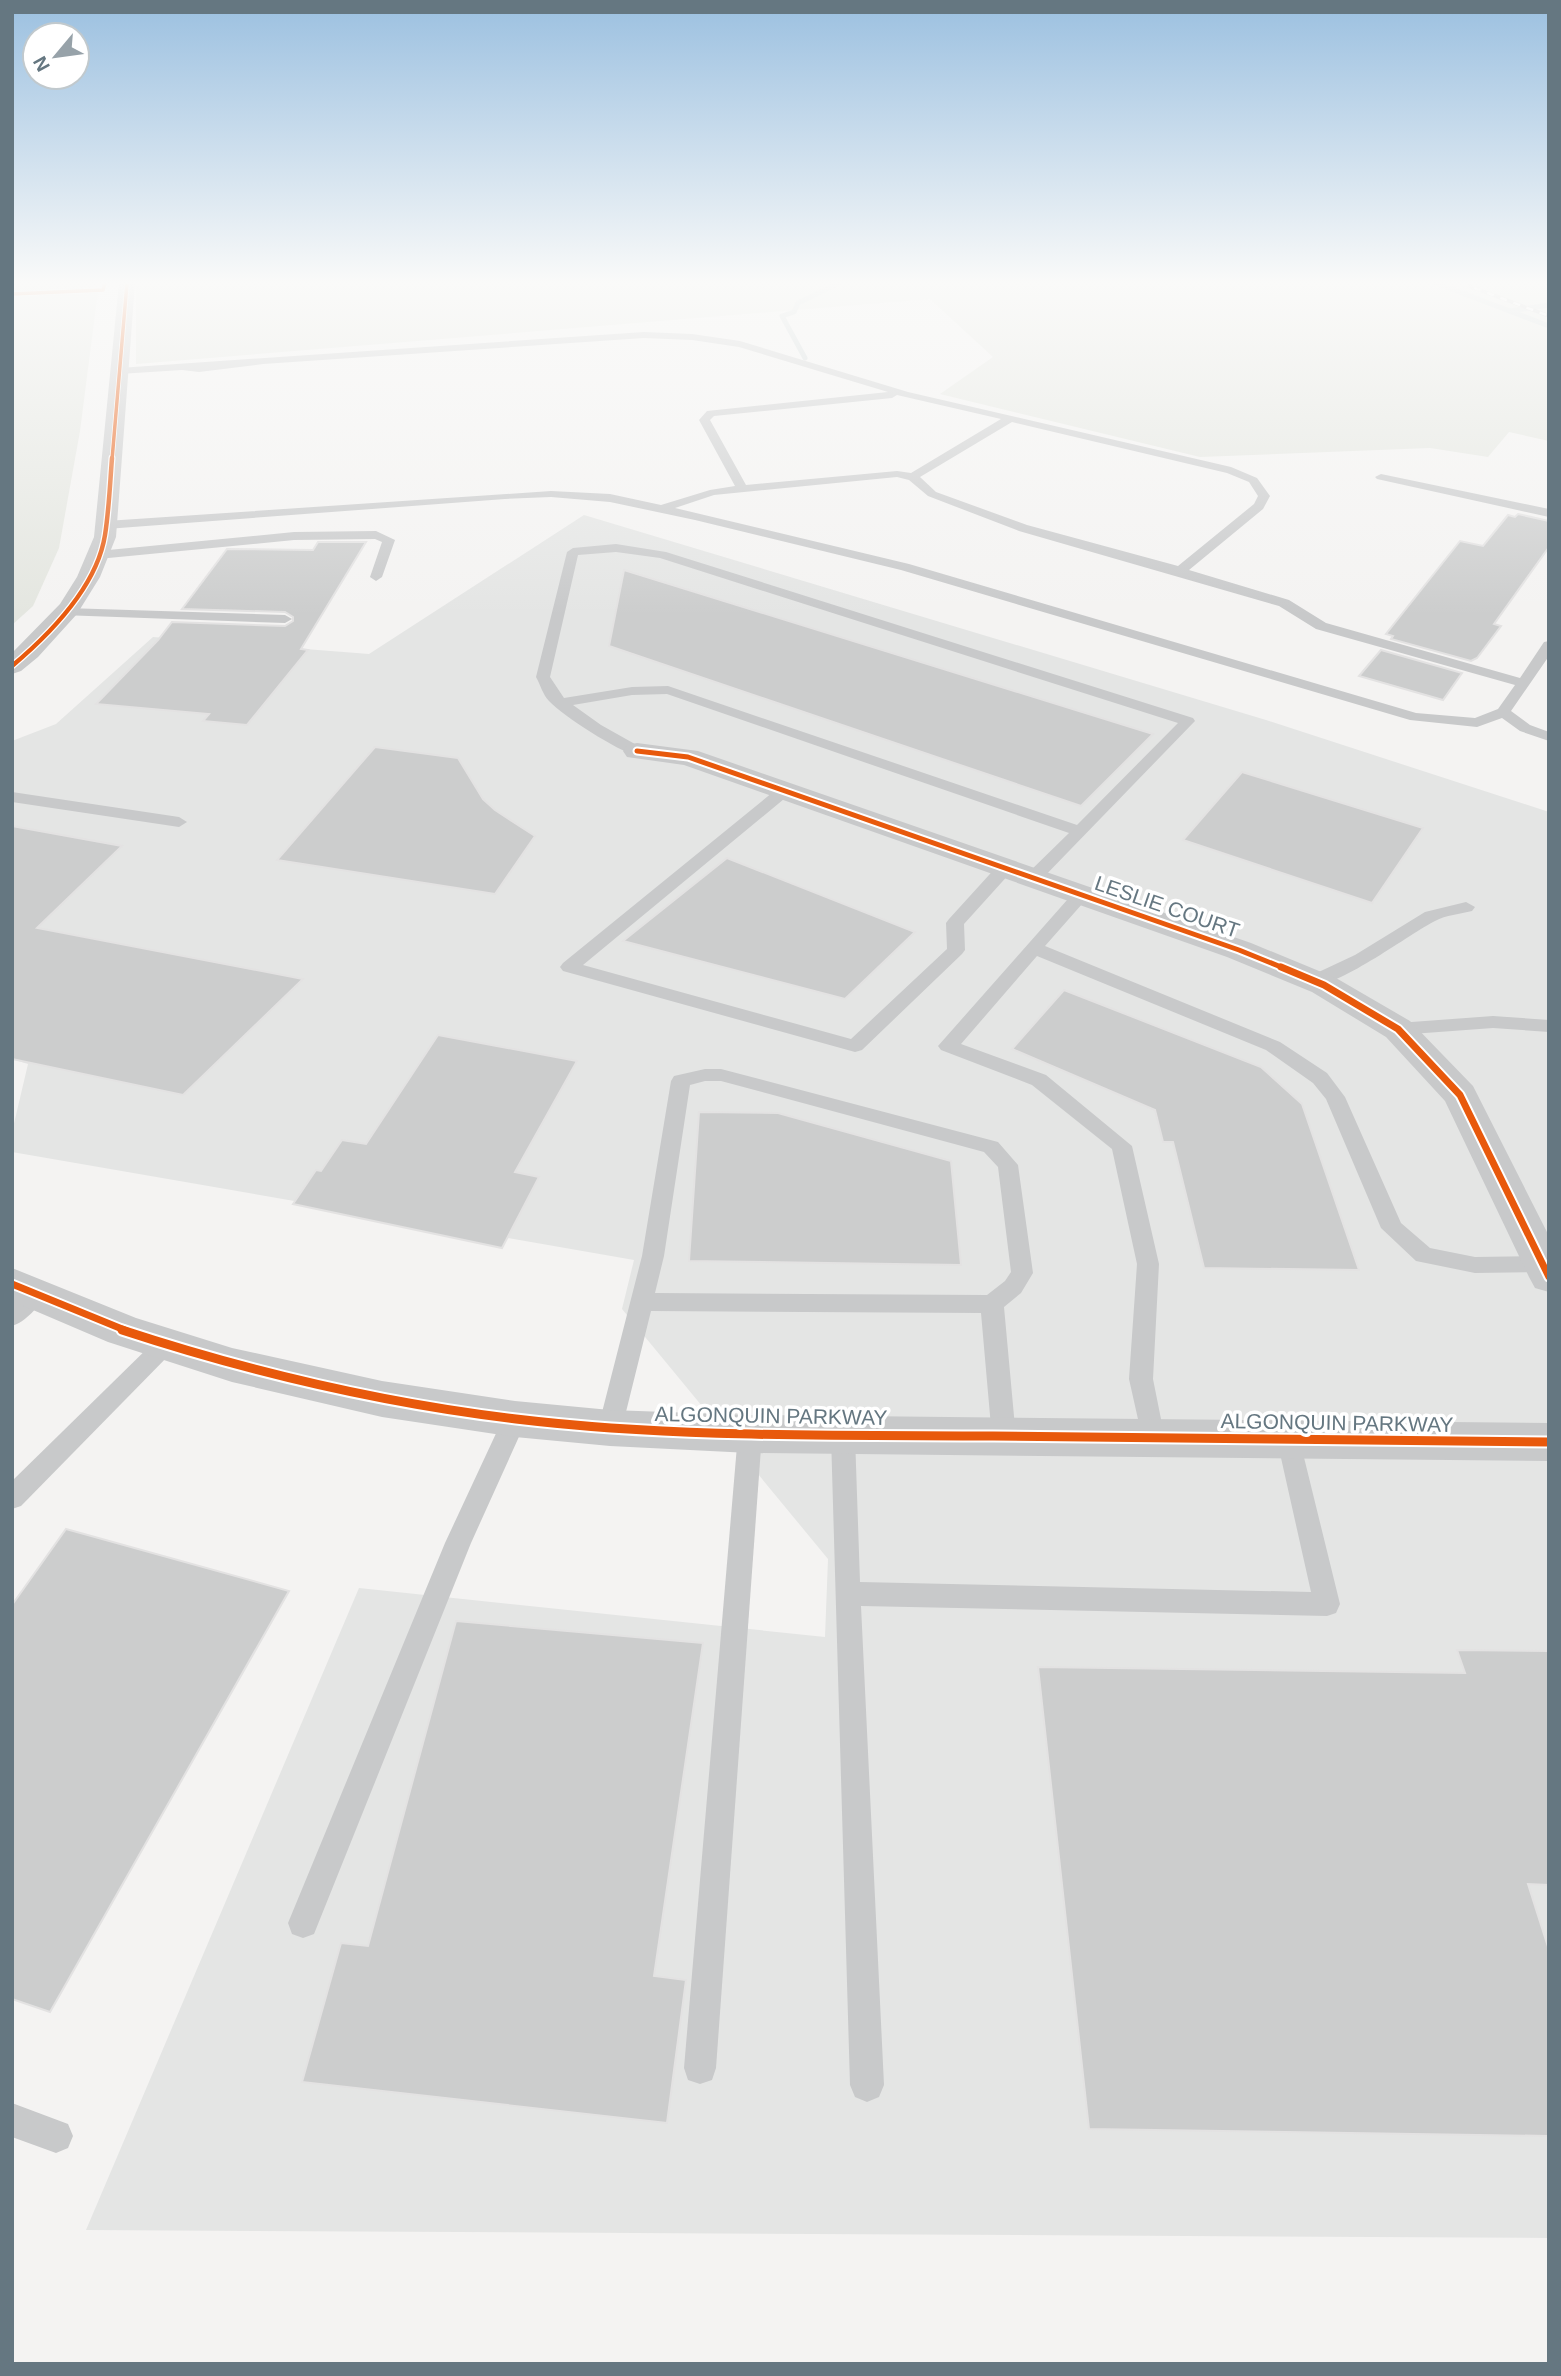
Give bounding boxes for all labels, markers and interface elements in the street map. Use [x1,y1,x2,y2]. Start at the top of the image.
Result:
north arrow [21,21,91,91]
text: N [29,53,54,75]
street label: LESLIE COURT [1092,871,1243,942]
street label: ALGONQUIN PARKWAY [654,1402,888,1429]
street label: ALGONQUIN PARKWAY [1220,1409,1454,1436]

